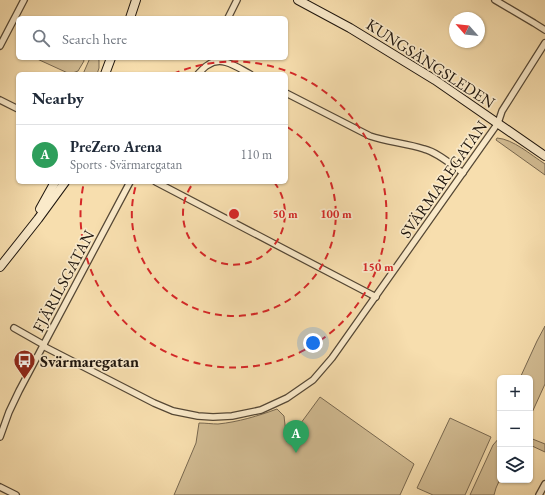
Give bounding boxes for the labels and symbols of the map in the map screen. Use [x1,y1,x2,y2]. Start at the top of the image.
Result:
north arrow [449,12,485,48]
street label: KUNGSÄNGSLEDEN [362,14,499,113]
street label: SVÄRMAREGATAN [395,116,492,242]
text: 50 m [272,206,298,222]
text: 100 m [320,206,352,222]
centre of rings [227,207,241,221]
street label: FJÄRILSGATAN [28,226,99,336]
text: 150 m [362,259,394,275]
your location [303,333,323,353]
bus stop icon: Svärmaregatan [12,348,38,381]
place label: Svärmaregatan [40,351,139,372]
pin: A [283,420,309,453]

